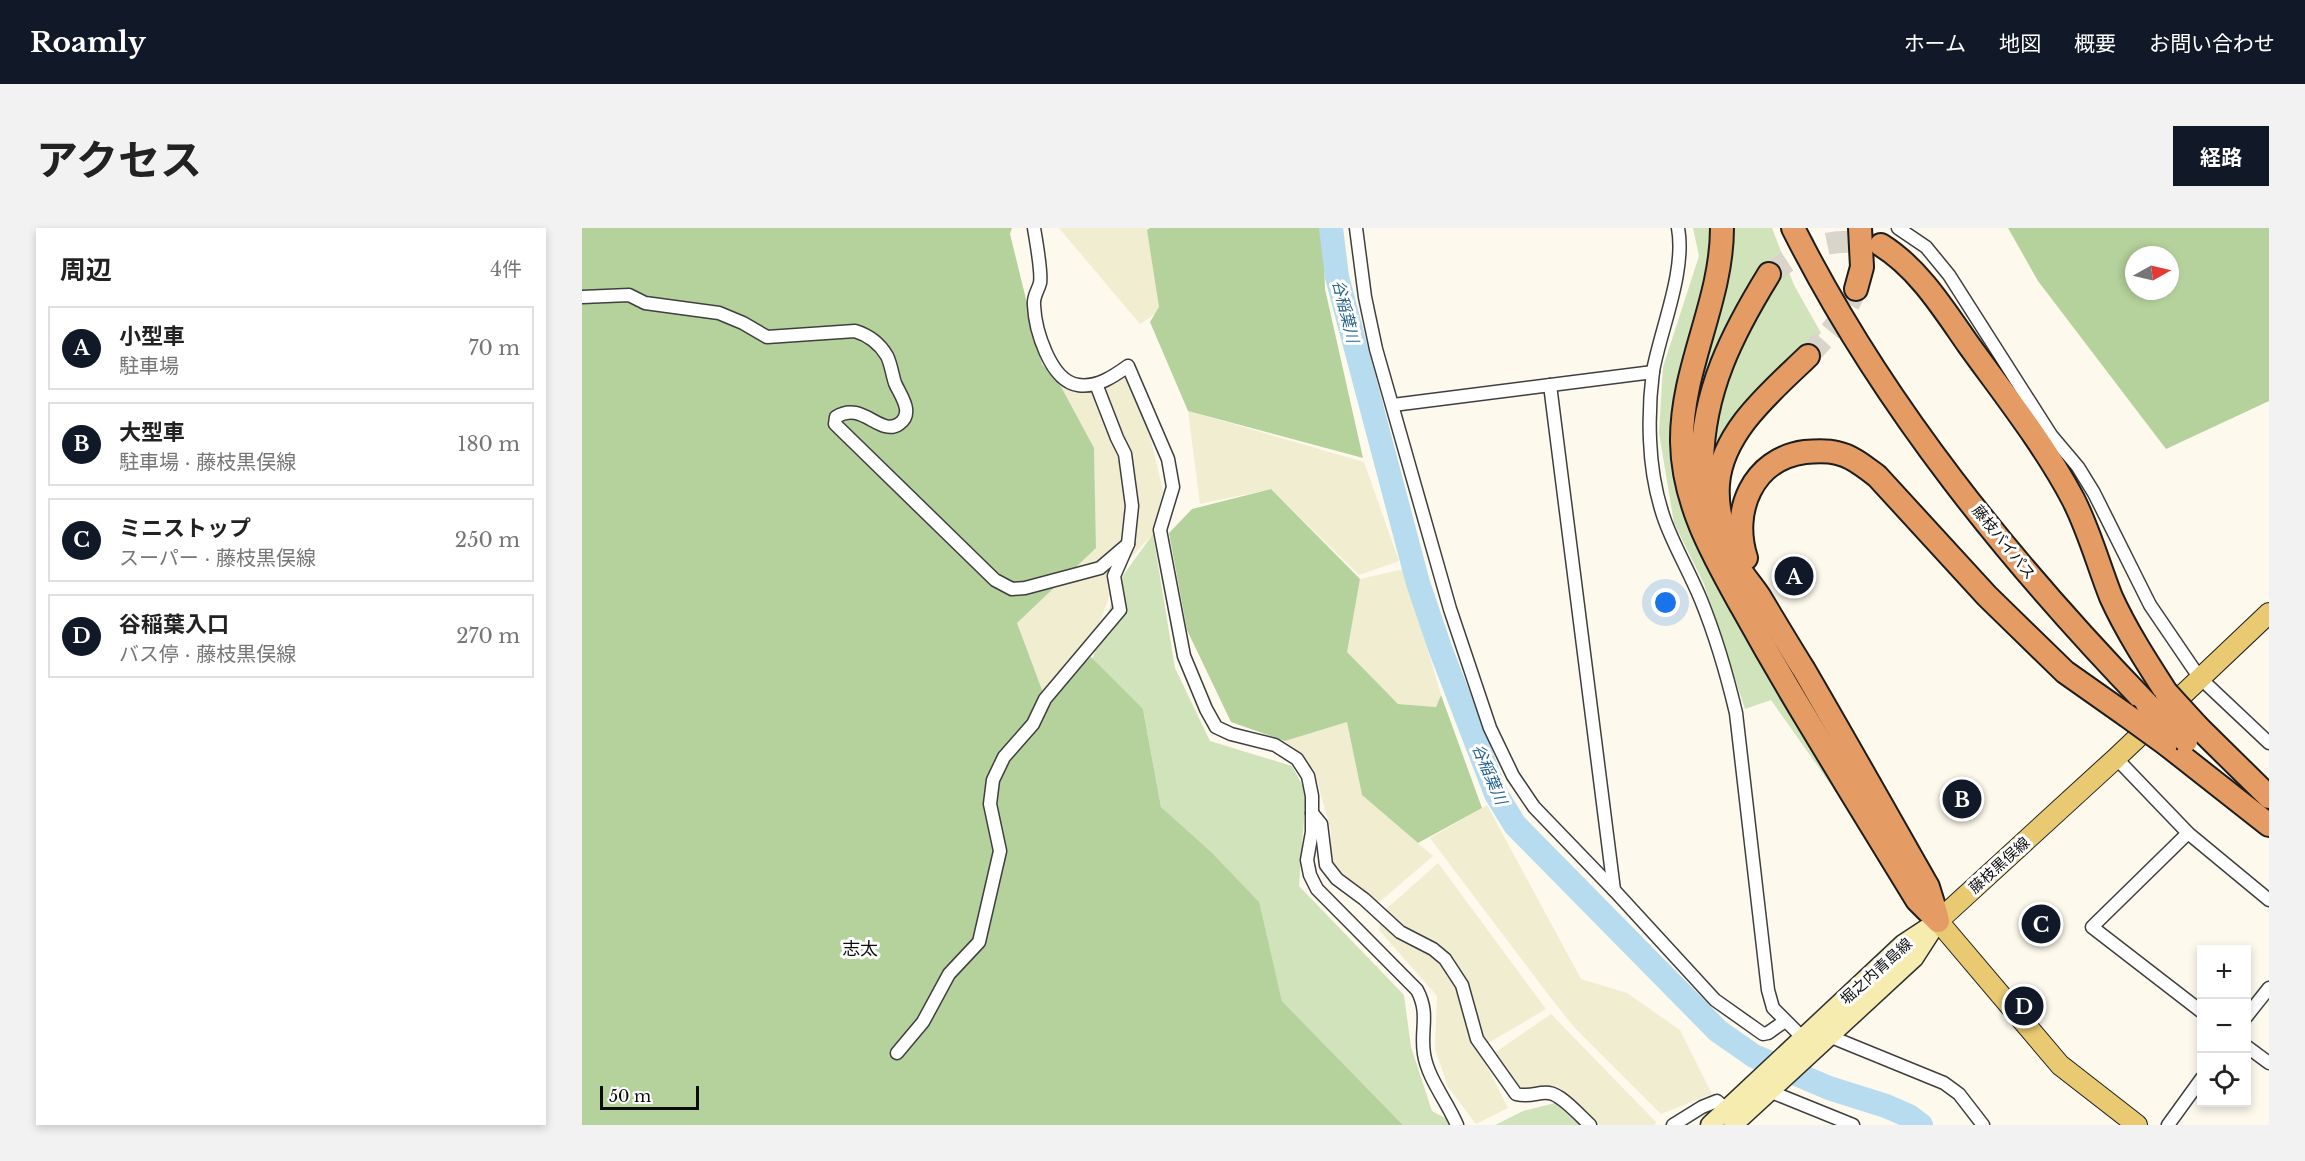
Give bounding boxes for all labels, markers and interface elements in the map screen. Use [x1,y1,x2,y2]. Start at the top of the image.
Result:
text: Roamly [30,25,146,60]
text: ホーム [1904,31,1966,57]
text: 地図 [1999,31,2041,57]
text: 概要 [2074,31,2116,57]
text: お問い合わせ [2149,31,2275,57]
button: 経路 [2173,126,2269,186]
text: アクセス [36,134,202,186]
north arrow [2125,246,2179,300]
text: 周辺 [60,254,112,286]
text: 4件 [490,257,522,281]
water label: 谷稲葉川 [1329,278,1364,346]
text: 小型車 [119,323,185,350]
text: A [73,336,90,360]
text: 70 m [468,336,520,360]
text: 駐車場 [119,354,179,378]
text: 大型車 [119,419,185,446]
text: B [74,432,89,456]
text: 180 m [457,432,520,456]
text: 駐車場 · 藤枝黒俣線 [119,450,296,474]
street label: 藤枝バイパス [1968,501,2040,583]
text: ミニストップ [119,515,251,542]
text: C [73,528,90,552]
text: 250 m [455,528,520,552]
text: スーパー · 藤枝黒俣線 [119,546,316,570]
pin: A [1774,554,1814,598]
your location [1651,588,1680,617]
text: 谷稲葉入口 [119,611,229,638]
text: D [72,624,91,648]
text: 270 m [456,624,520,648]
text: バス停 · 藤枝黒俣線 [119,642,296,666]
water label: 谷稲葉川 [1468,741,1512,809]
pin: B [1942,776,1982,822]
street label: 藤枝黒俣線 [1965,833,2033,897]
pin: C [2022,902,2060,946]
street label: 堀之内青島線 [1836,934,1916,1008]
district label: 志太 [842,938,878,960]
map controls [2197,945,2251,1107]
button: + [2197,945,2251,999]
pin: D [2004,984,2044,1028]
button: − [2197,999,2251,1053]
button: locate [2197,1053,2251,1107]
scale bar [600,1083,699,1110]
text: 50 m [609,1086,651,1106]

